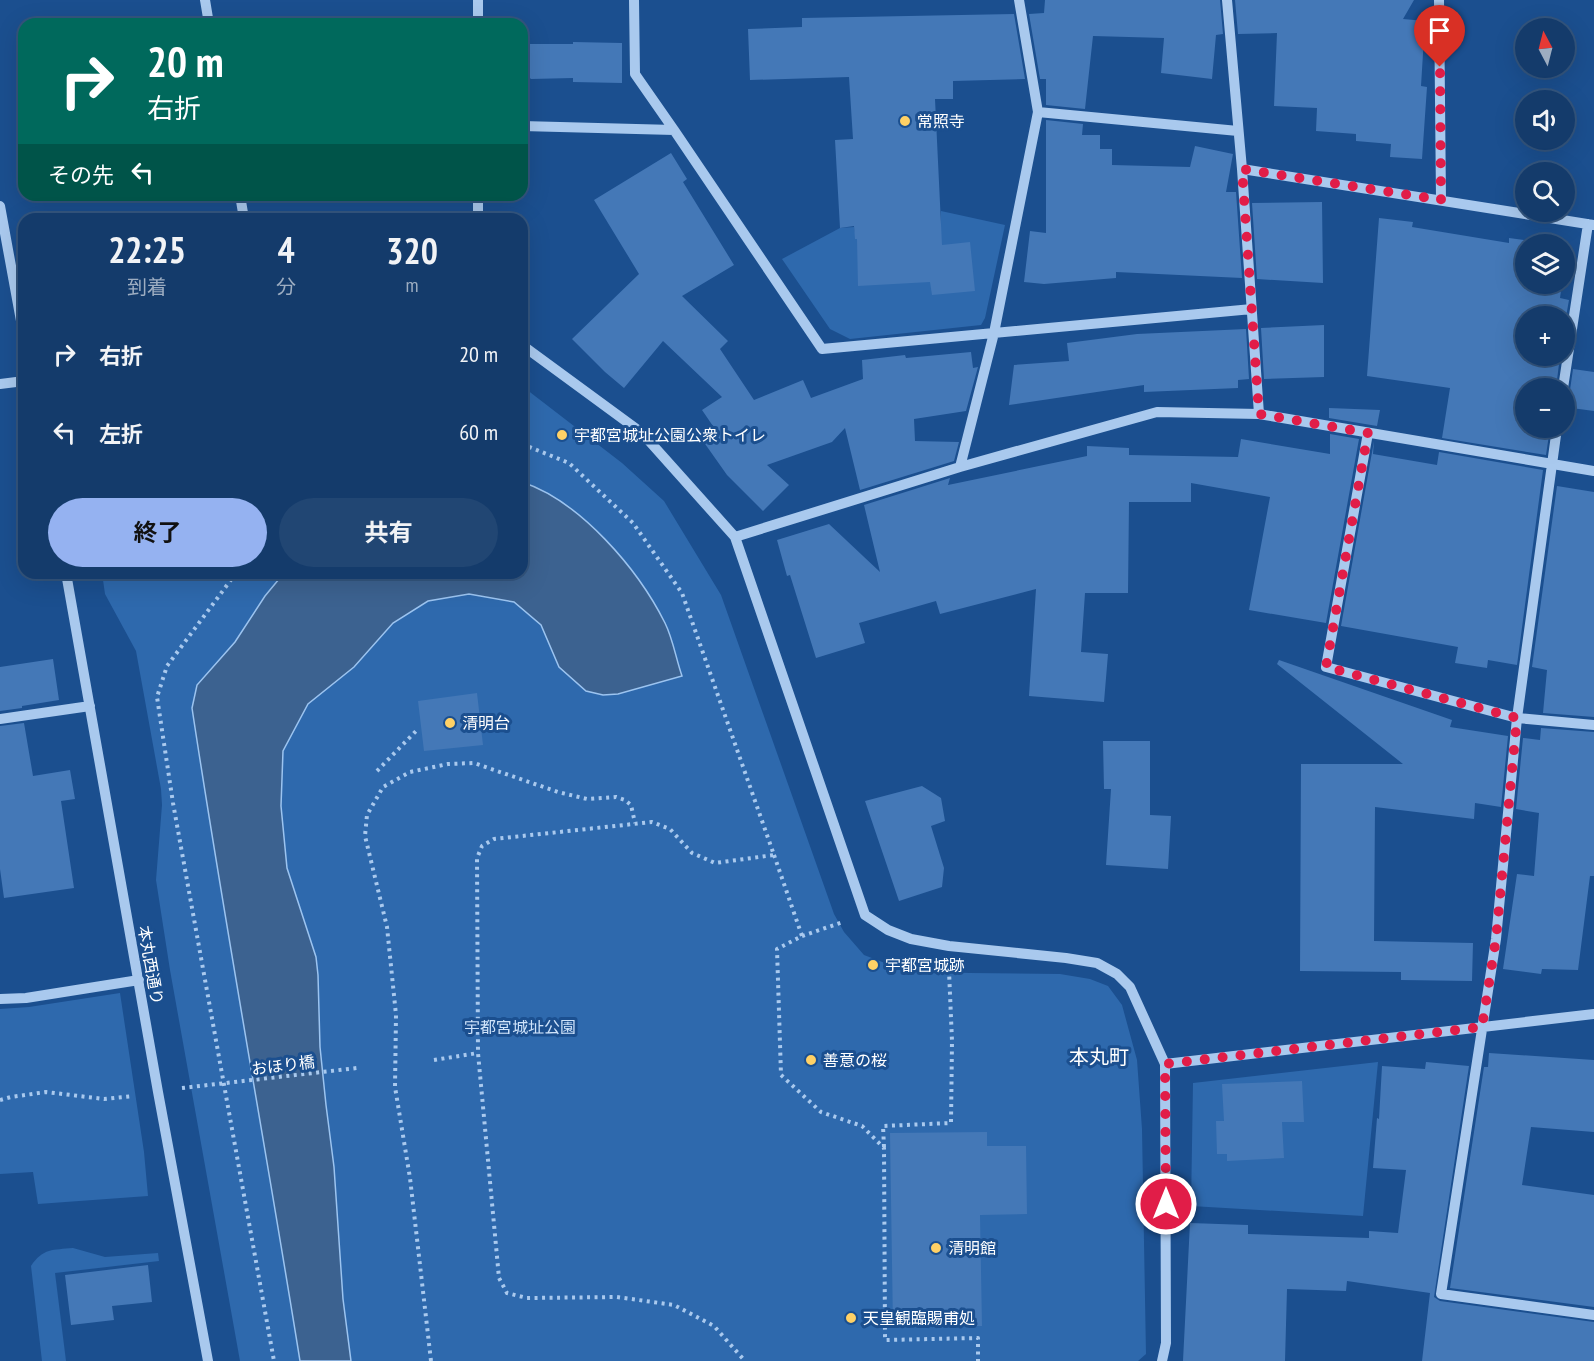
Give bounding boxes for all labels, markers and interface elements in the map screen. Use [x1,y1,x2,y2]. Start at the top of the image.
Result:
pin [1414,5,1465,67]
icon: arrive [1423,14,1456,47]
north arrow [1515,18,1575,78]
map controls [1515,18,1575,438]
text: 20 m [147,34,224,89]
icon: right [48,42,126,120]
button: sound [1515,90,1575,150]
text: 右折 [147,91,201,125]
place label: 常照寺 [917,111,965,131]
marker: 常照寺 [898,114,912,128]
icon: left [126,156,159,189]
text: その先 [48,161,114,189]
button: search [1515,162,1575,222]
text: 22:25 [108,226,186,273]
text: 4 [278,226,295,273]
text: 320 [386,227,438,274]
button: layers [1515,234,1575,294]
text: m [406,272,419,298]
text: 到着 [127,274,167,300]
text: 分 [276,274,296,300]
button: + [1515,306,1575,366]
icon: right [48,338,81,371]
text: 20 m [459,340,498,368]
text: 右折 [99,342,143,370]
button: − [1515,378,1575,438]
icon: left [48,416,81,449]
text: 60 m [459,418,498,446]
text: 左折 [99,420,143,448]
place label: 宇都宮城址公園公衆トイレ [574,425,766,445]
marker: 宇都宮城址公園公衆トイレ [555,428,569,442]
button: 終了 [48,498,267,567]
button: 共有 [279,498,498,567]
place label: 清明台 [462,713,510,733]
marker: 清明台 [443,716,457,730]
street label: 本丸西通り [134,924,168,1006]
place label: 宇都宮城跡 [885,955,965,975]
marker: 宇都宮城跡 [866,958,880,972]
park label: 宇都宮城址公園 [464,1017,576,1037]
district label: 本丸町 [1069,1044,1129,1070]
place label: 善意の桜 [823,1050,887,1070]
street label: おほり橋 [250,1051,316,1079]
marker: 善意の桜 [804,1053,818,1067]
position arrow [1134,1172,1198,1236]
place label: 清明館 [948,1238,996,1258]
marker: 清明館 [929,1241,943,1255]
place label: 天皇観臨賜甫処 [863,1308,975,1328]
marker: 天皇観臨賜甫処 [844,1311,858,1325]

